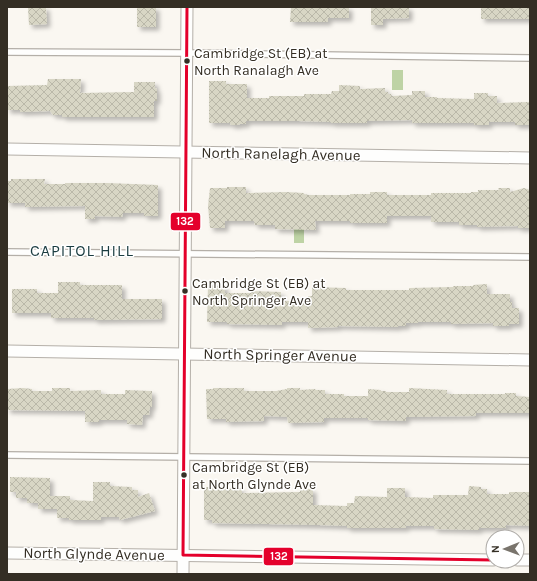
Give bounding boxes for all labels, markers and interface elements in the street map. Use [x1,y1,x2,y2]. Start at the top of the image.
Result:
place label: Cambridge St (EB) at North Ranalagh Ave [194,45,328,79]
marker: Cambridge St (EB) at North Ranalagh Ave [182,56,192,66]
street label: North Ranelagh Avenue [201,144,361,164]
line badge: 132 [170,212,201,231]
text: 132 [176,215,194,228]
district label: CAPITOL HILL [30,241,134,260]
place label: Cambridge St (EB) at North Springer Ave [192,275,326,309]
marker: Cambridge St (EB) at North Springer Ave [180,286,190,296]
street label: North Springer Avenue [203,345,357,365]
place label: Cambridge St (EB) at North Glynde Ave [192,459,316,493]
marker: Cambridge St (EB) at North Glynde Ave [179,470,189,480]
north arrow [485,529,525,569]
street label: North Glynde Avenue [23,544,165,564]
text: N [489,545,502,553]
line badge: 132 [263,547,294,566]
text: 132 [270,550,288,563]

